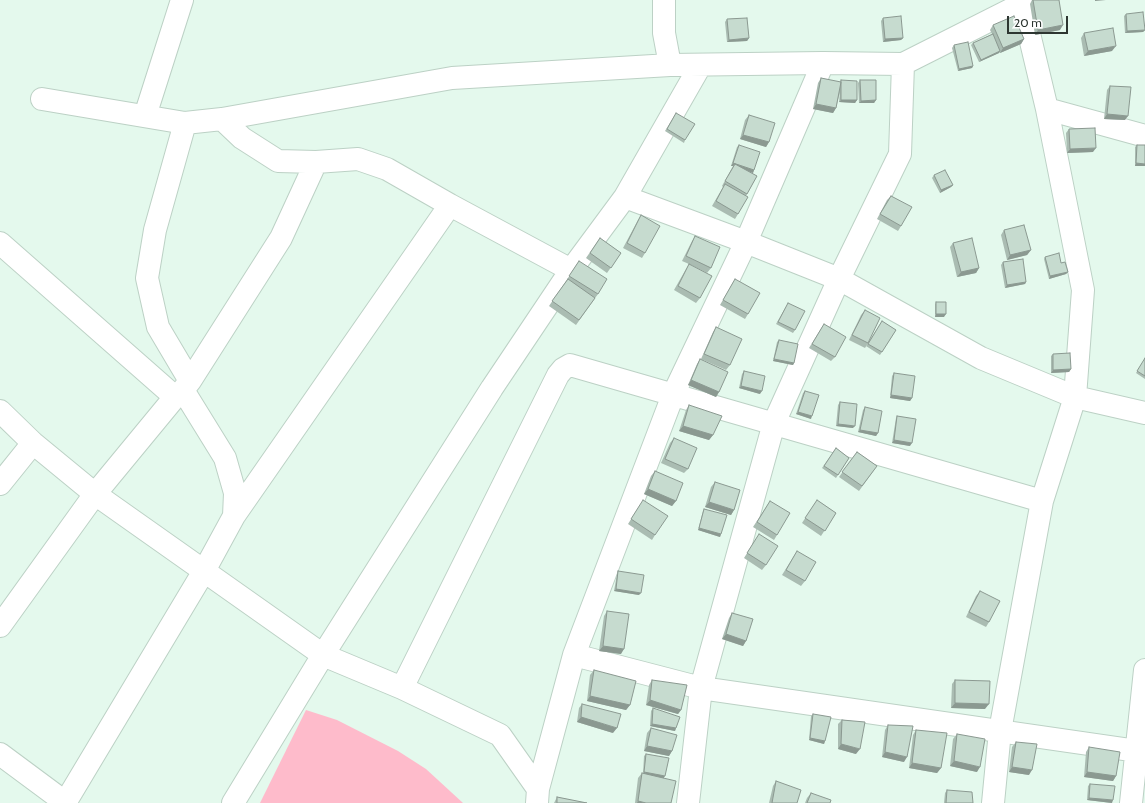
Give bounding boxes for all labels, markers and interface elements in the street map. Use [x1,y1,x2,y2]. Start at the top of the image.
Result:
scale bar [1009,8,1070,34]
text: 20 m [1014,15,1042,30]

